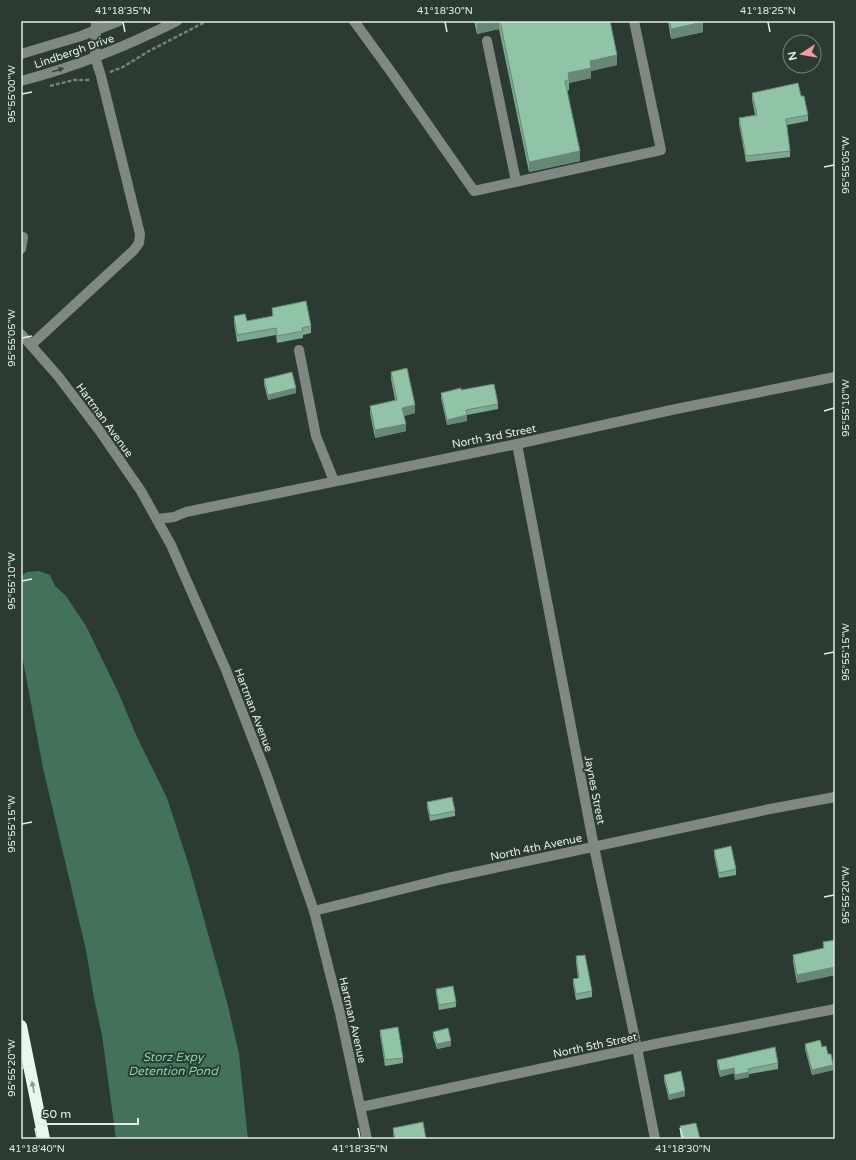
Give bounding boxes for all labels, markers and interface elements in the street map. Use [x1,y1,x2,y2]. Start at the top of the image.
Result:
text: 41°18'35"N [95,5,151,17]
text: 41°18'30"N [417,5,473,17]
text: 41°18'25"N [740,5,796,17]
street label: Lindbergh Drive [33,32,116,71]
north arrow [782,34,822,74]
text: N [785,50,800,62]
text: 95°55'00"W [6,65,18,123]
one-way arrow [53,67,65,73]
text: 95°55'05"W [840,136,852,194]
text: 95°55'05"W [6,309,18,367]
text: 95°55'10"W [840,379,852,437]
street label: Hartman Avenue [73,381,136,460]
street label: North 3rd Street [451,422,537,451]
text: 95°55'10"W [6,552,18,610]
text: 95°55'15"W [840,623,852,681]
street label: Hartman Avenue [232,667,275,754]
street label: Jaynes Street [581,755,608,826]
text: 95°55'15"W [6,795,18,853]
street label: North 4th Avenue [489,831,583,864]
text: 95°55'20"W [840,866,852,924]
street label: Hartman Avenue [336,976,369,1065]
street label: North 5th Street [552,1030,638,1061]
text: 95°55'20"W [6,1039,18,1097]
water label: Storz Expy Detention Pond [128,1050,219,1078]
one-way arrow [30,1081,36,1093]
scale bar [36,1100,138,1126]
text: 50 m [42,1107,71,1121]
text: 41°18'40"N [9,1143,65,1155]
text: 41°18'35"N [332,1143,388,1155]
text: 41°18'30"N [655,1143,711,1155]

